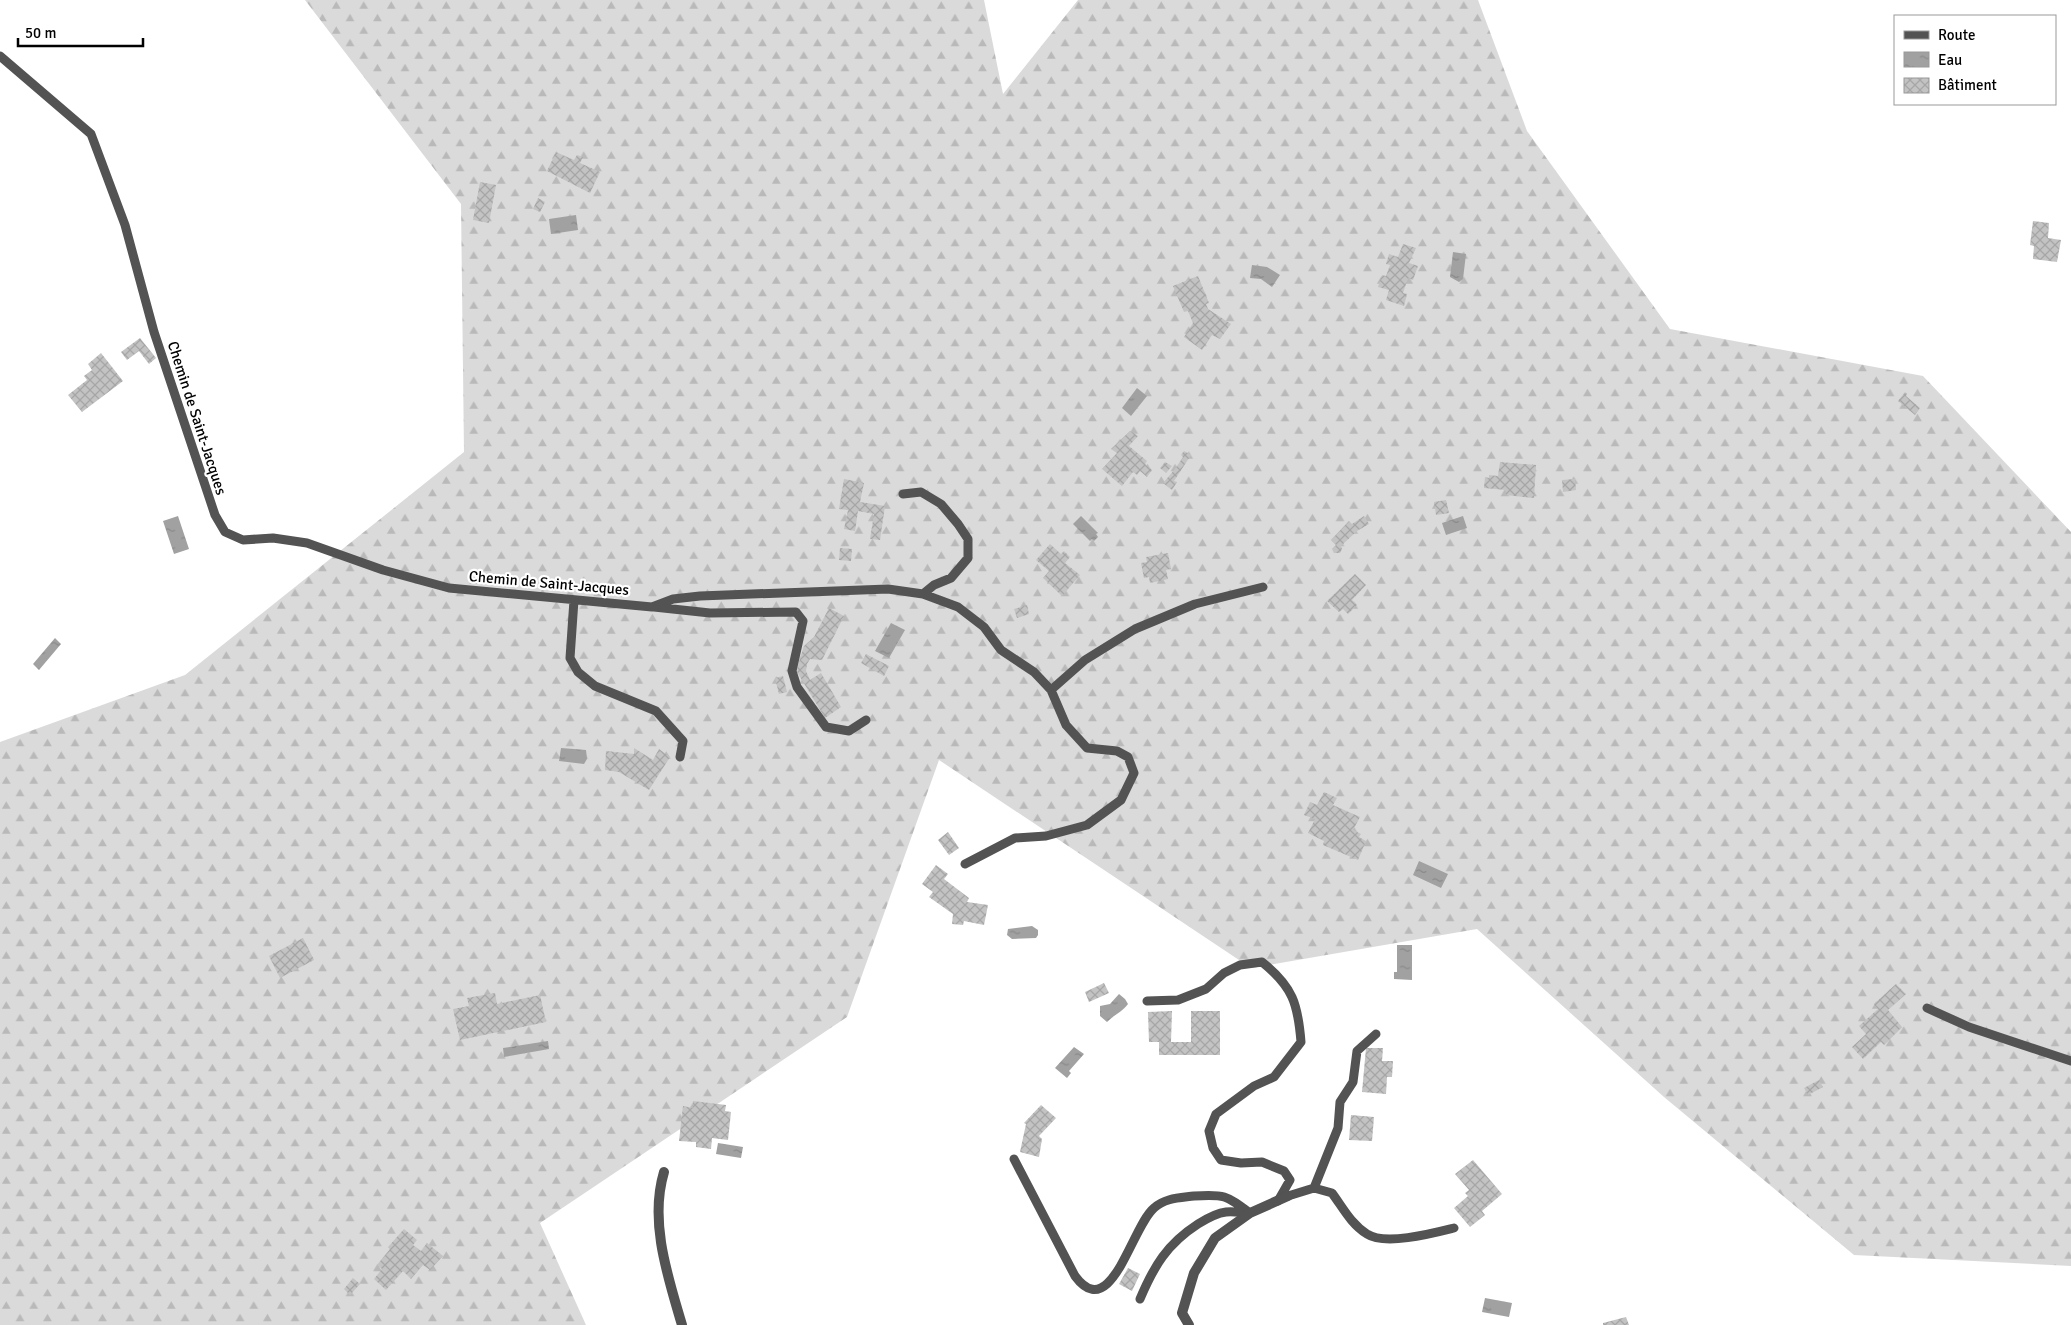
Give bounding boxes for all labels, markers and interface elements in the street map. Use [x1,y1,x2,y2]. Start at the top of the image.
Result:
scale bar [18,15,142,47]
legend [1894,15,2056,105]
text: 50 m [25,24,56,42]
text: Route [1938,26,1975,44]
text: Eau [1938,51,1962,69]
text: Bâtiment [1938,76,1997,94]
street label: Chemin de Saint-Jacques [164,339,230,498]
street label: Chemin de Saint-Jacques [468,567,630,599]

